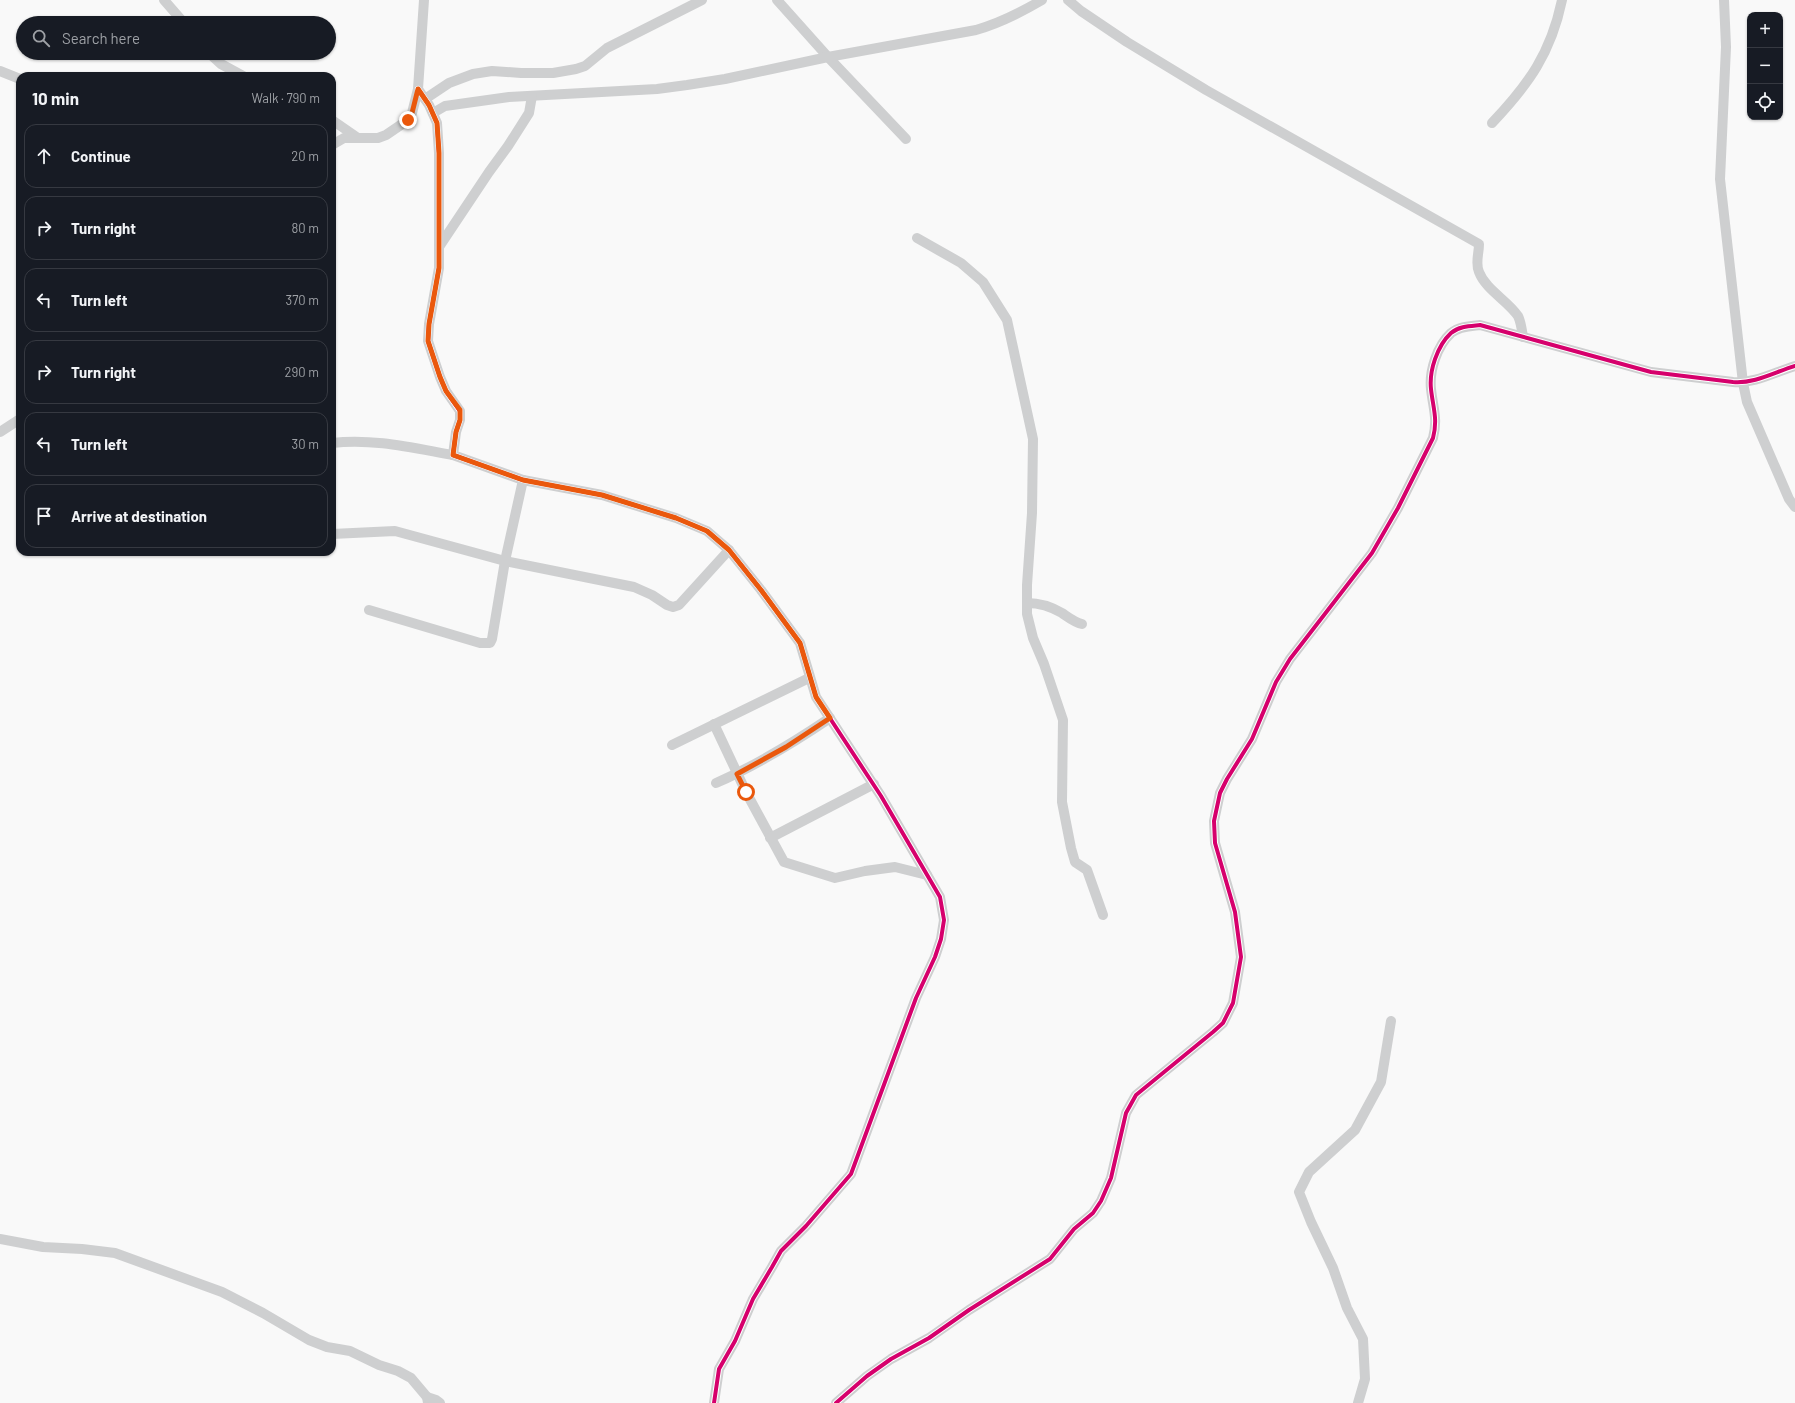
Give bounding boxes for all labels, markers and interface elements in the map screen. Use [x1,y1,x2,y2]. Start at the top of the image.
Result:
map controls [1747,12,1783,120]
button: + [1747,12,1783,48]
search box [16,16,336,60]
icon: search [30,27,52,49]
text: Search here [62,29,140,47]
button: − [1747,48,1783,84]
button: locate [1747,84,1783,120]
text: 10 min [32,88,79,108]
text: Walk · 790 m [252,90,320,106]
route end [399,111,417,129]
icon: ahead [33,145,55,167]
text: Continue [71,147,131,165]
text: 20 m [291,148,319,164]
icon: right [33,217,55,239]
text: Turn right [71,219,136,237]
text: 80 m [292,220,319,236]
icon: left [33,289,55,311]
text: Turn left [71,291,127,309]
text: 370 m [285,292,319,308]
icon: right [33,361,55,383]
text: Turn right [71,363,136,381]
text: 290 m [285,364,319,380]
icon: left [33,433,55,455]
text: Turn left [71,435,127,453]
text: 30 m [292,436,319,452]
icon: arrive [33,505,55,527]
text: Arrive at destination [71,507,207,525]
route start [737,783,755,801]

